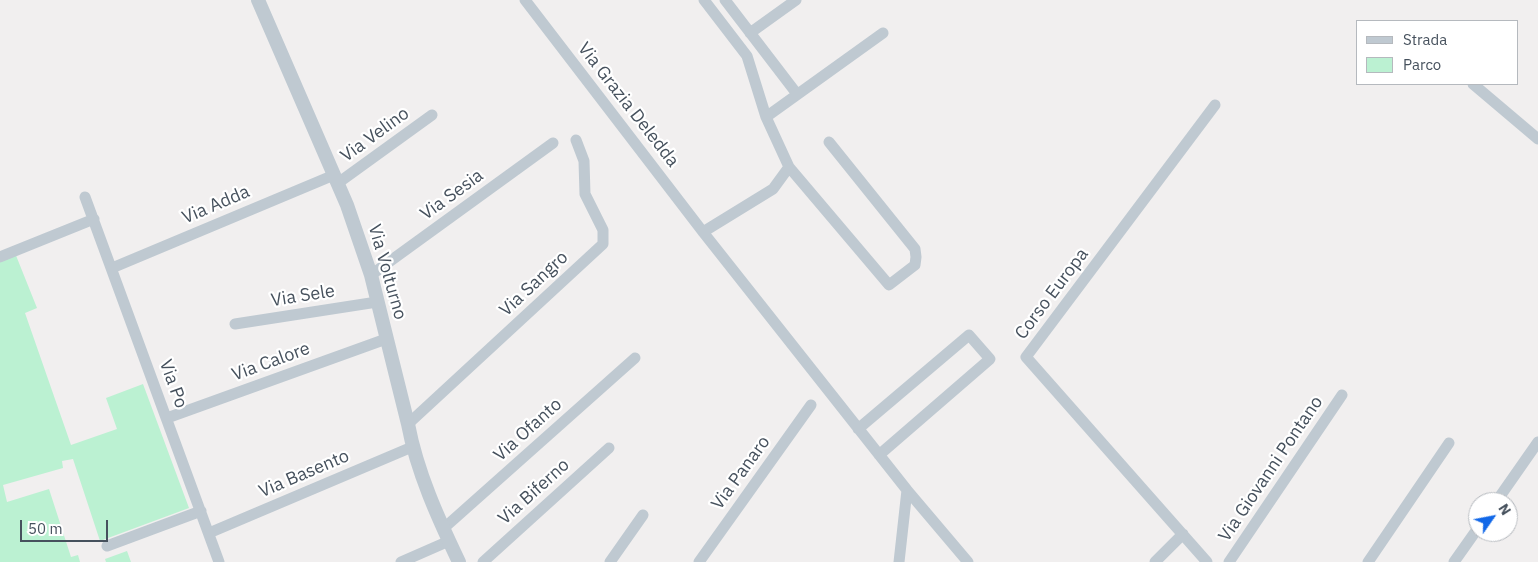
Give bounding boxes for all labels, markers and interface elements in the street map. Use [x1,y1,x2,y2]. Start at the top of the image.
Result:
legend [1356,20,1518,85]
text: Strada [1403,30,1447,49]
street label: Via Grazia Deledda [573,38,683,172]
text: Parco [1403,55,1441,74]
street label: Via Velino [337,103,413,167]
street label: Via Sesia [416,165,488,225]
street label: Via Adda [179,181,253,229]
street label: Via Volturno [363,222,411,322]
street label: Corso Europa [1011,244,1093,344]
street label: Via Sangro [495,247,573,321]
street label: Via Sele [269,280,337,312]
street label: Via Calore [229,338,313,386]
street label: Via Po [154,357,192,411]
street label: Via Giovanni Pontano [1214,392,1328,546]
street label: Via Ofanto [490,394,566,466]
street label: Via Panaro [707,432,775,514]
street label: Via Basento [256,445,352,503]
street label: Via Biferno [494,454,574,530]
north arrow [1468,492,1518,542]
text: N [1494,500,1515,519]
scale bar [22,510,110,542]
text: 50 m [28,519,63,538]

